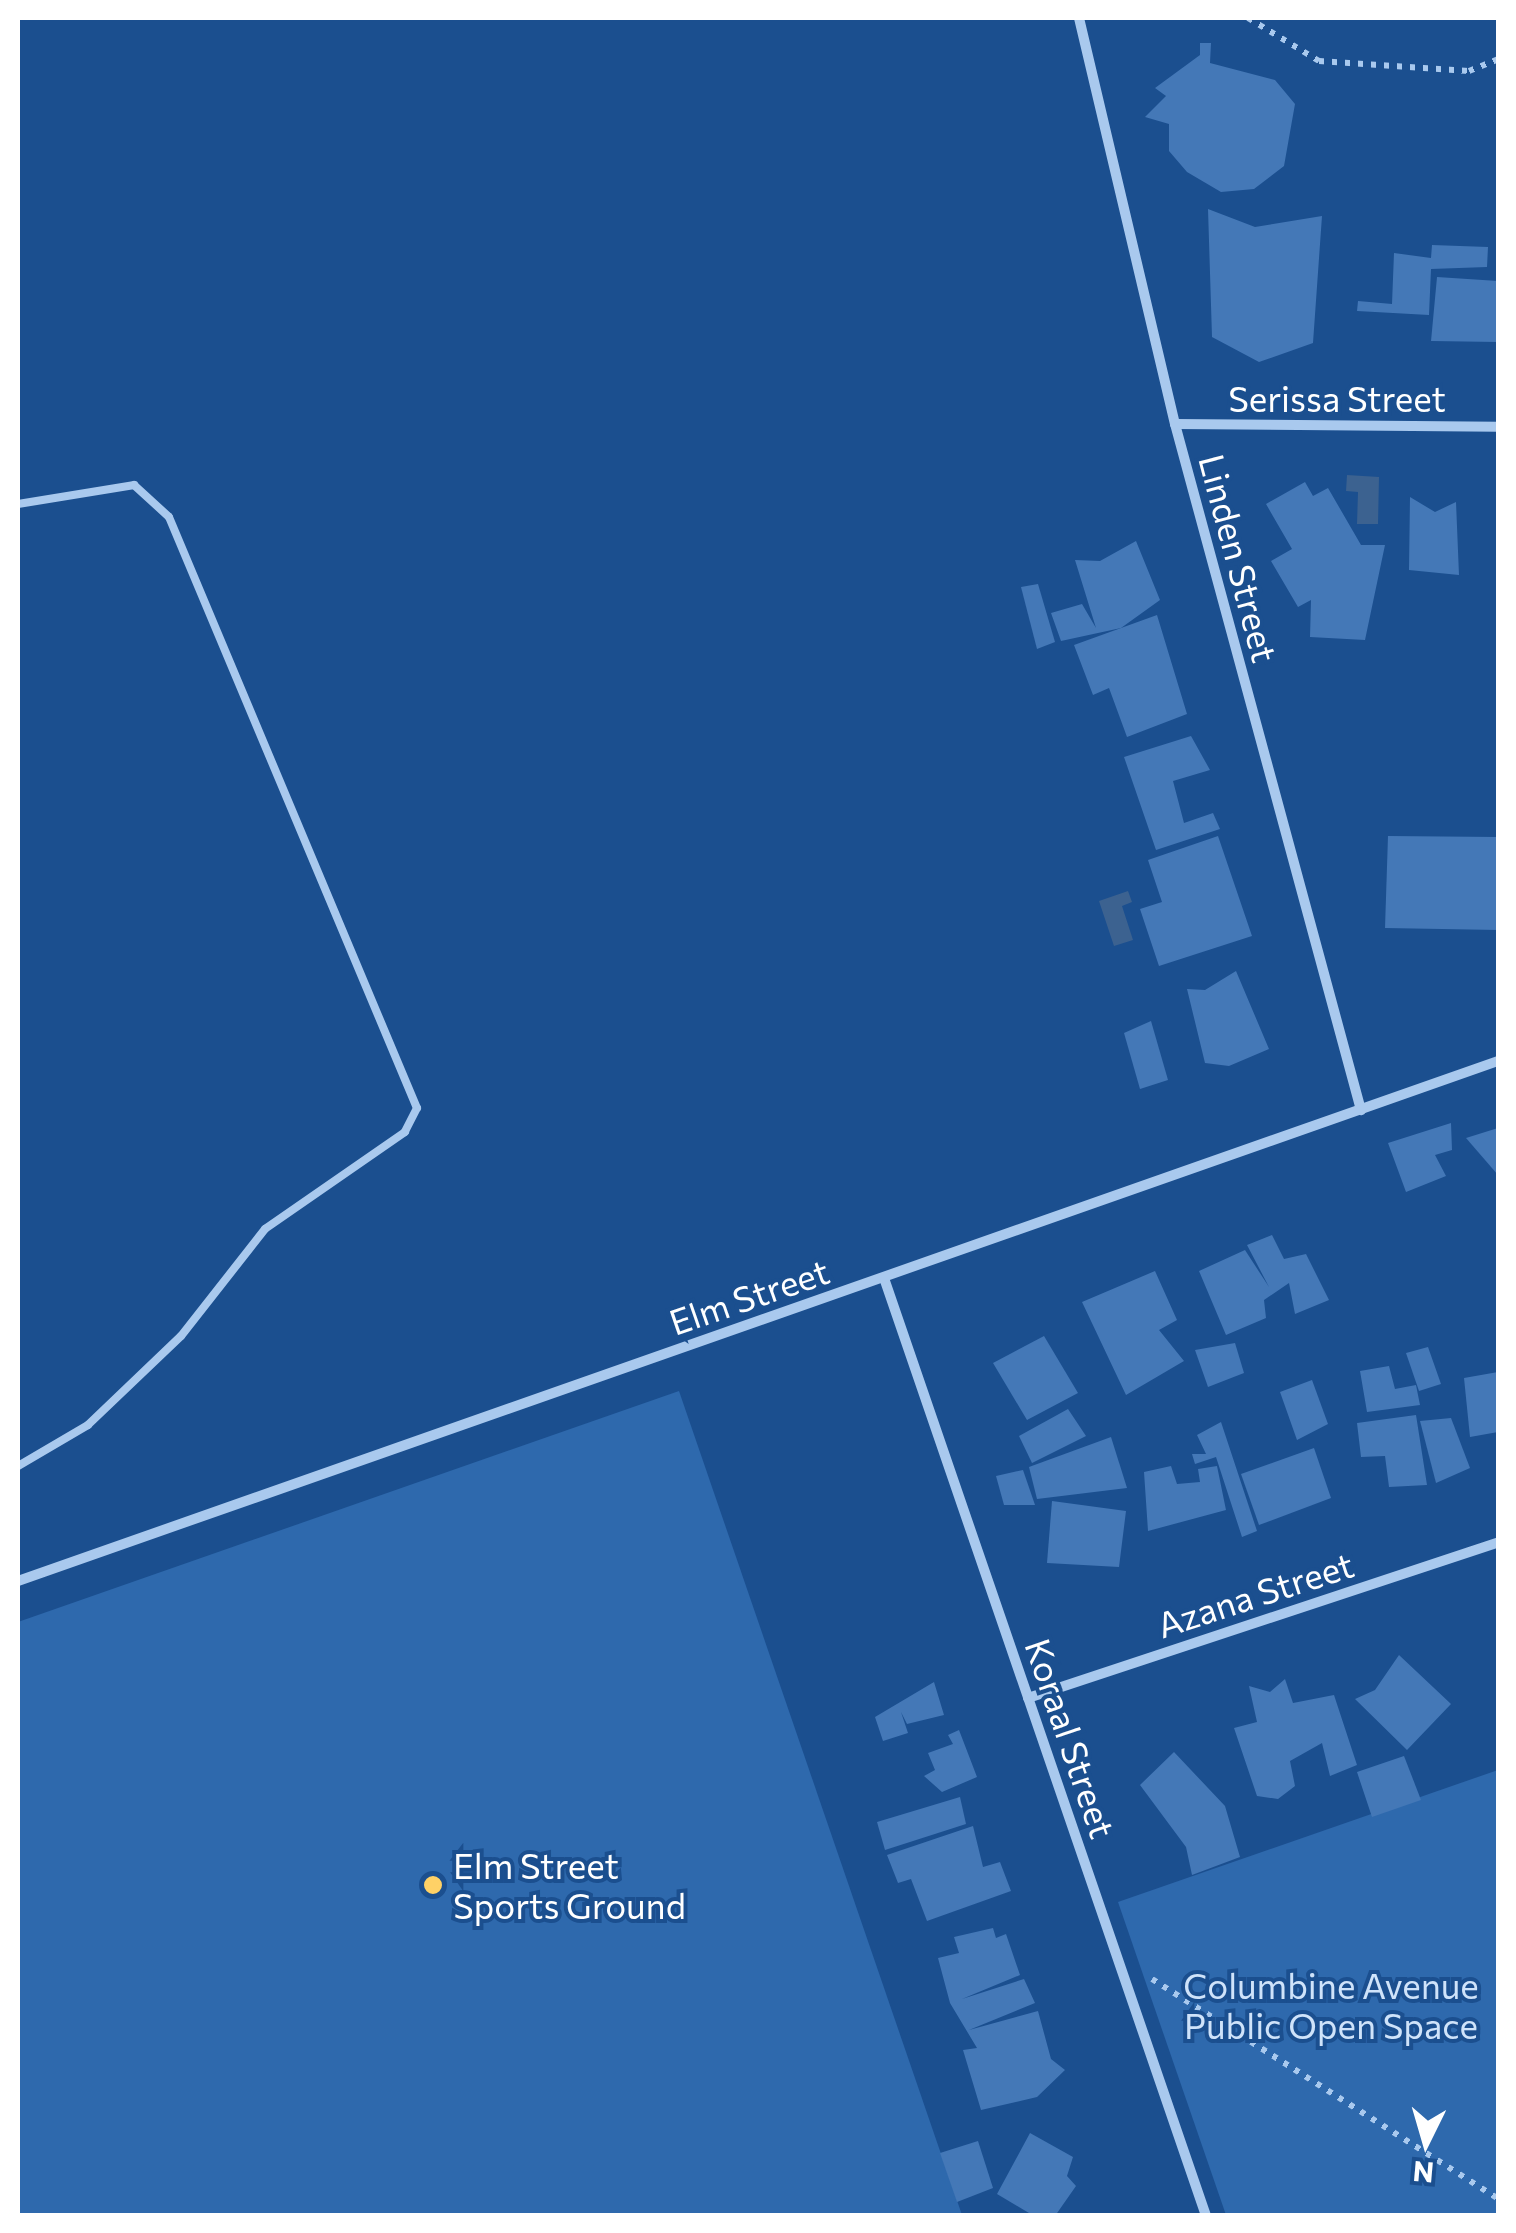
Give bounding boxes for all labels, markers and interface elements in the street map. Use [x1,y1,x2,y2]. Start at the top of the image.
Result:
street label: Serissa Street [1228,377,1446,419]
street label: Linden Street [1191,449,1287,667]
street label: Elm Street [664,1249,834,1343]
street label: Azana Street [1152,1543,1358,1645]
street label: Koraal Street [1017,1633,1125,1843]
place label: Elm Street Sports Ground [453,1844,686,1926]
marker: Elm Street Sports Ground [422,1874,444,1896]
park label: Columbine Avenue Public Open Space [1183,1964,1479,2046]
north arrow [1376,2093,1476,2193]
text: N [1411,2155,1435,2191]

